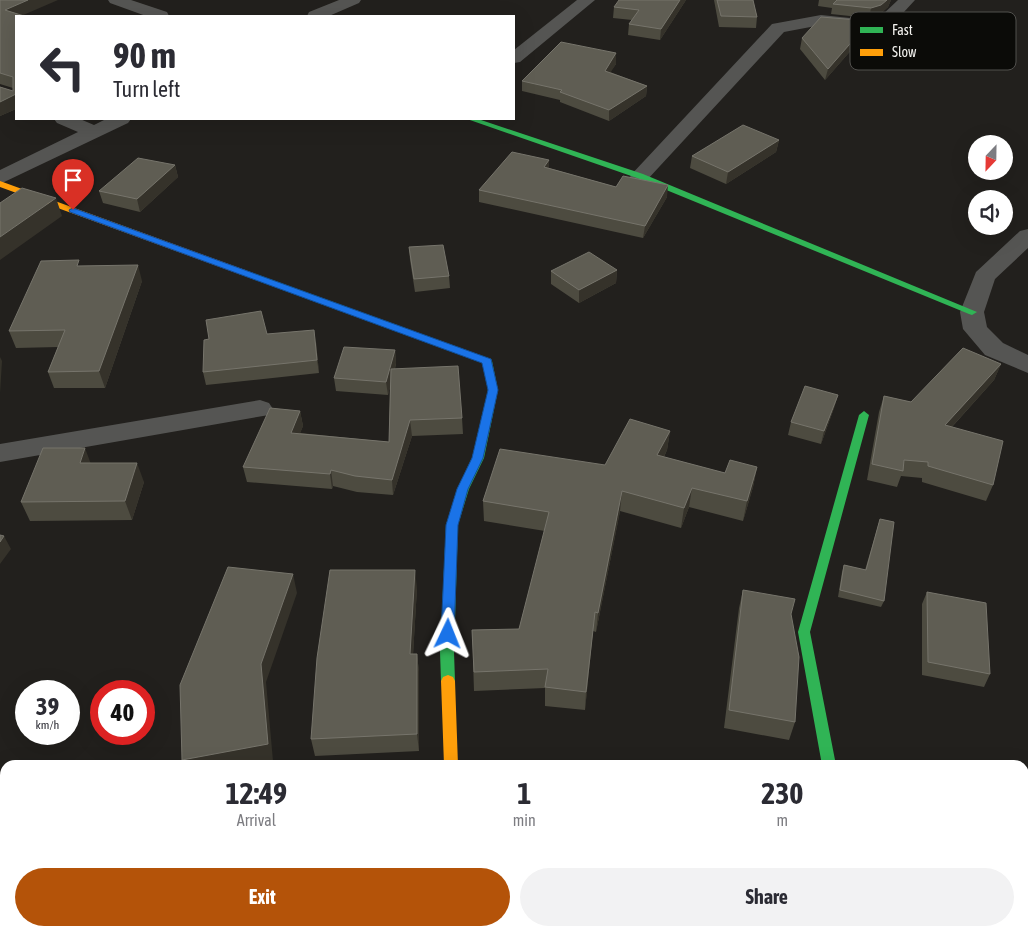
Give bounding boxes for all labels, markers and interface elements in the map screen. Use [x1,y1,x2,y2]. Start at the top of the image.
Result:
legend [850,12,1016,70]
text: Fast [892,22,913,38]
icon: left [30,35,95,100]
text: 90 m [113,35,176,75]
text: Slow [892,44,917,60]
text: Turn left [113,76,180,102]
north arrow [968,135,1012,180]
map controls [968,135,1013,235]
pin [52,159,94,210]
icon: arrive [59,166,87,194]
button: sound [968,190,1013,235]
position arrow [421,607,473,659]
speed limit sign: 40 [90,680,155,745]
text: 39 [36,692,59,720]
text: km/h [36,718,59,732]
text: 12:49 [225,776,287,810]
text: 1 [517,776,531,810]
text: 230 [761,776,803,810]
text: Arrival [237,811,276,829]
text: min [513,811,536,829]
text: m [777,811,788,829]
button: Exit [15,868,510,926]
button: Share [520,868,1014,926]

